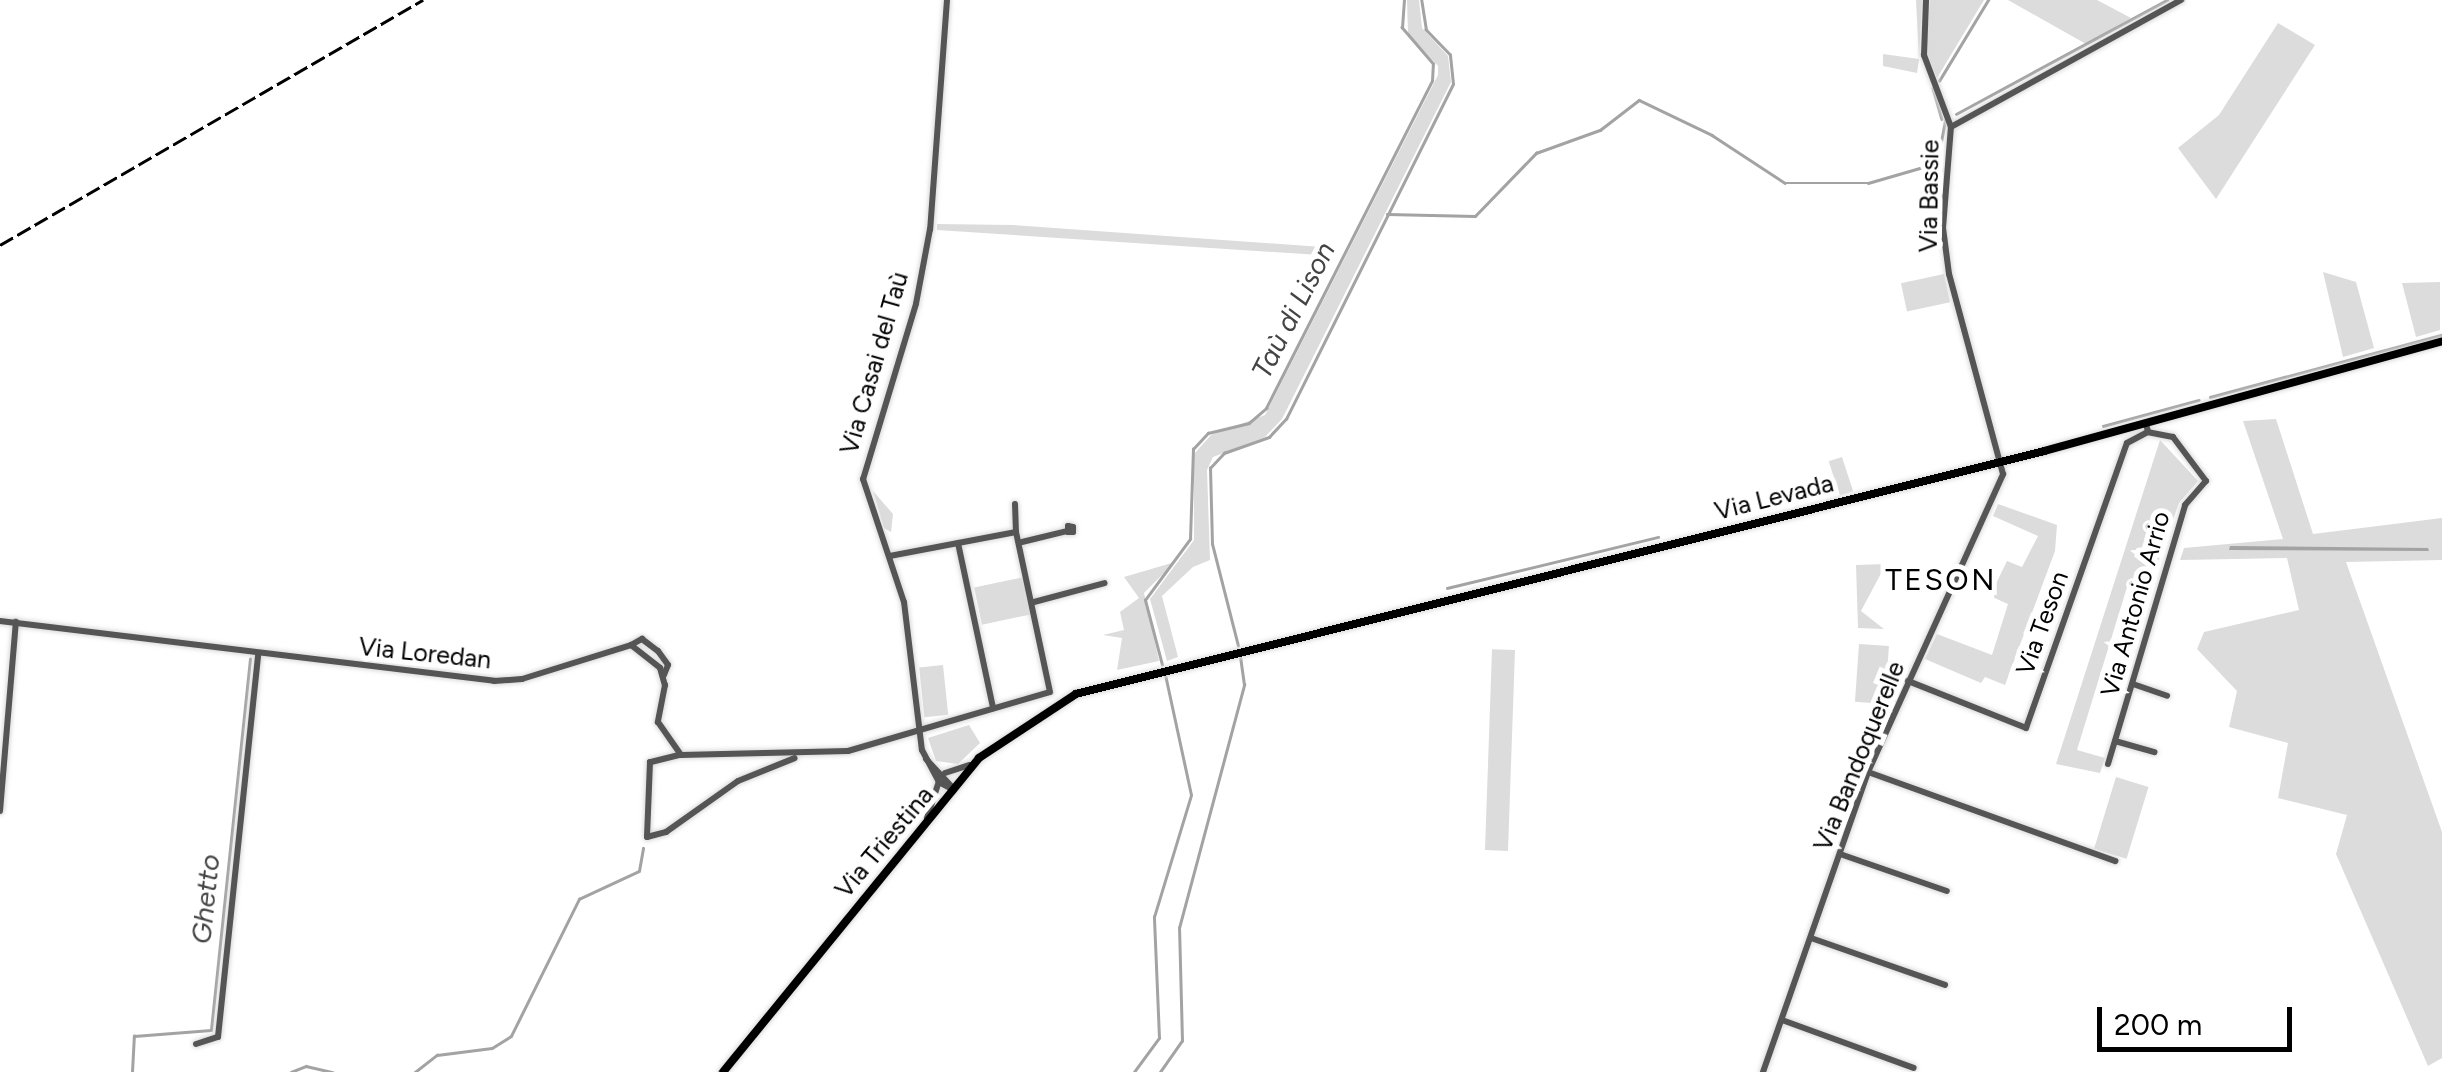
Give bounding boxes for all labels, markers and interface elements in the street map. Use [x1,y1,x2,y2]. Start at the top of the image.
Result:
street label: Via Bassie [1913,139,1945,253]
water label: Taù di Lison [1244,236,1342,384]
street label: Via Casai del Taù [834,268,914,458]
street label: Via Levada [1712,468,1836,526]
street label: Via Antonio Arrio [2094,508,2176,700]
district label: TESON [1885,562,1997,598]
street label: Via Teson [2009,567,2075,679]
street label: Via Loredan [357,631,493,675]
street label: Via Bandoquerelle [1807,657,1911,855]
street label: Via Triestina [829,780,939,904]
water label: Ghetto [184,852,226,946]
scale bar [2102,987,2297,1049]
text: 200 m [2114,1006,2202,1043]

